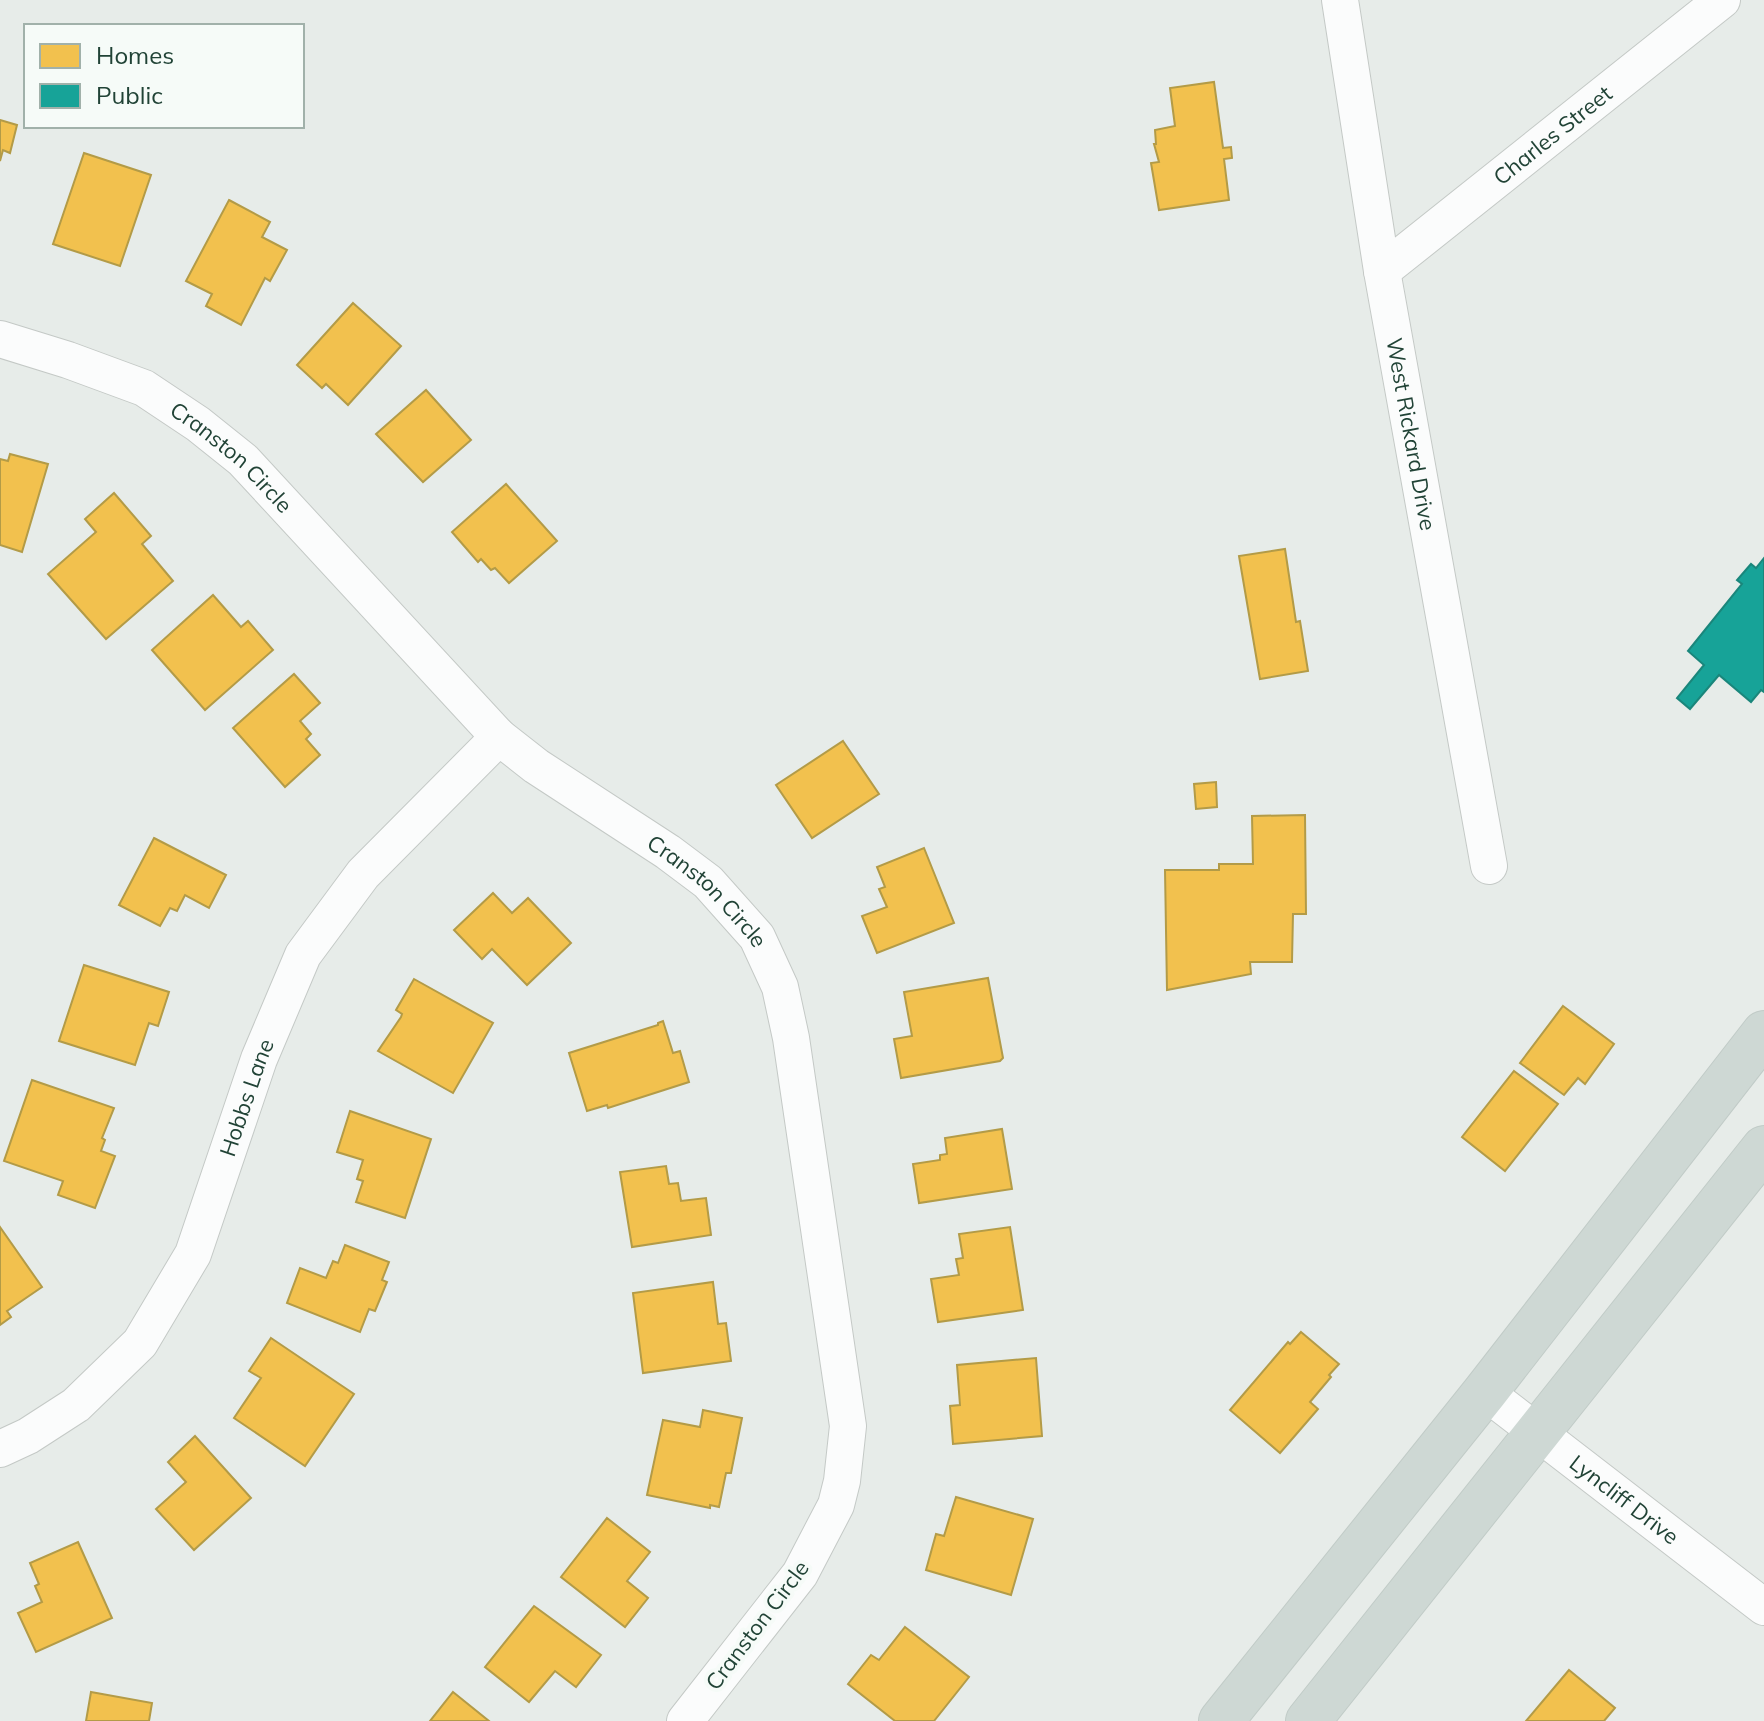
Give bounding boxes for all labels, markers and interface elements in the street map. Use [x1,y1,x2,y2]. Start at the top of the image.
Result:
legend [24,24,304,128]
text: Homes [96,40,174,70]
street label: Charles Street [1487,79,1618,191]
text: Public [96,80,163,110]
street label: West Rickard Drive [1380,336,1442,533]
street label: Cranston Circle [165,395,299,519]
street label: Cranston Circle [642,828,774,951]
street label: Hobbs Lane [213,1034,280,1160]
street label: Lyncliff Drive [1564,1449,1685,1550]
street label: Cranston Circle [699,1555,815,1695]

